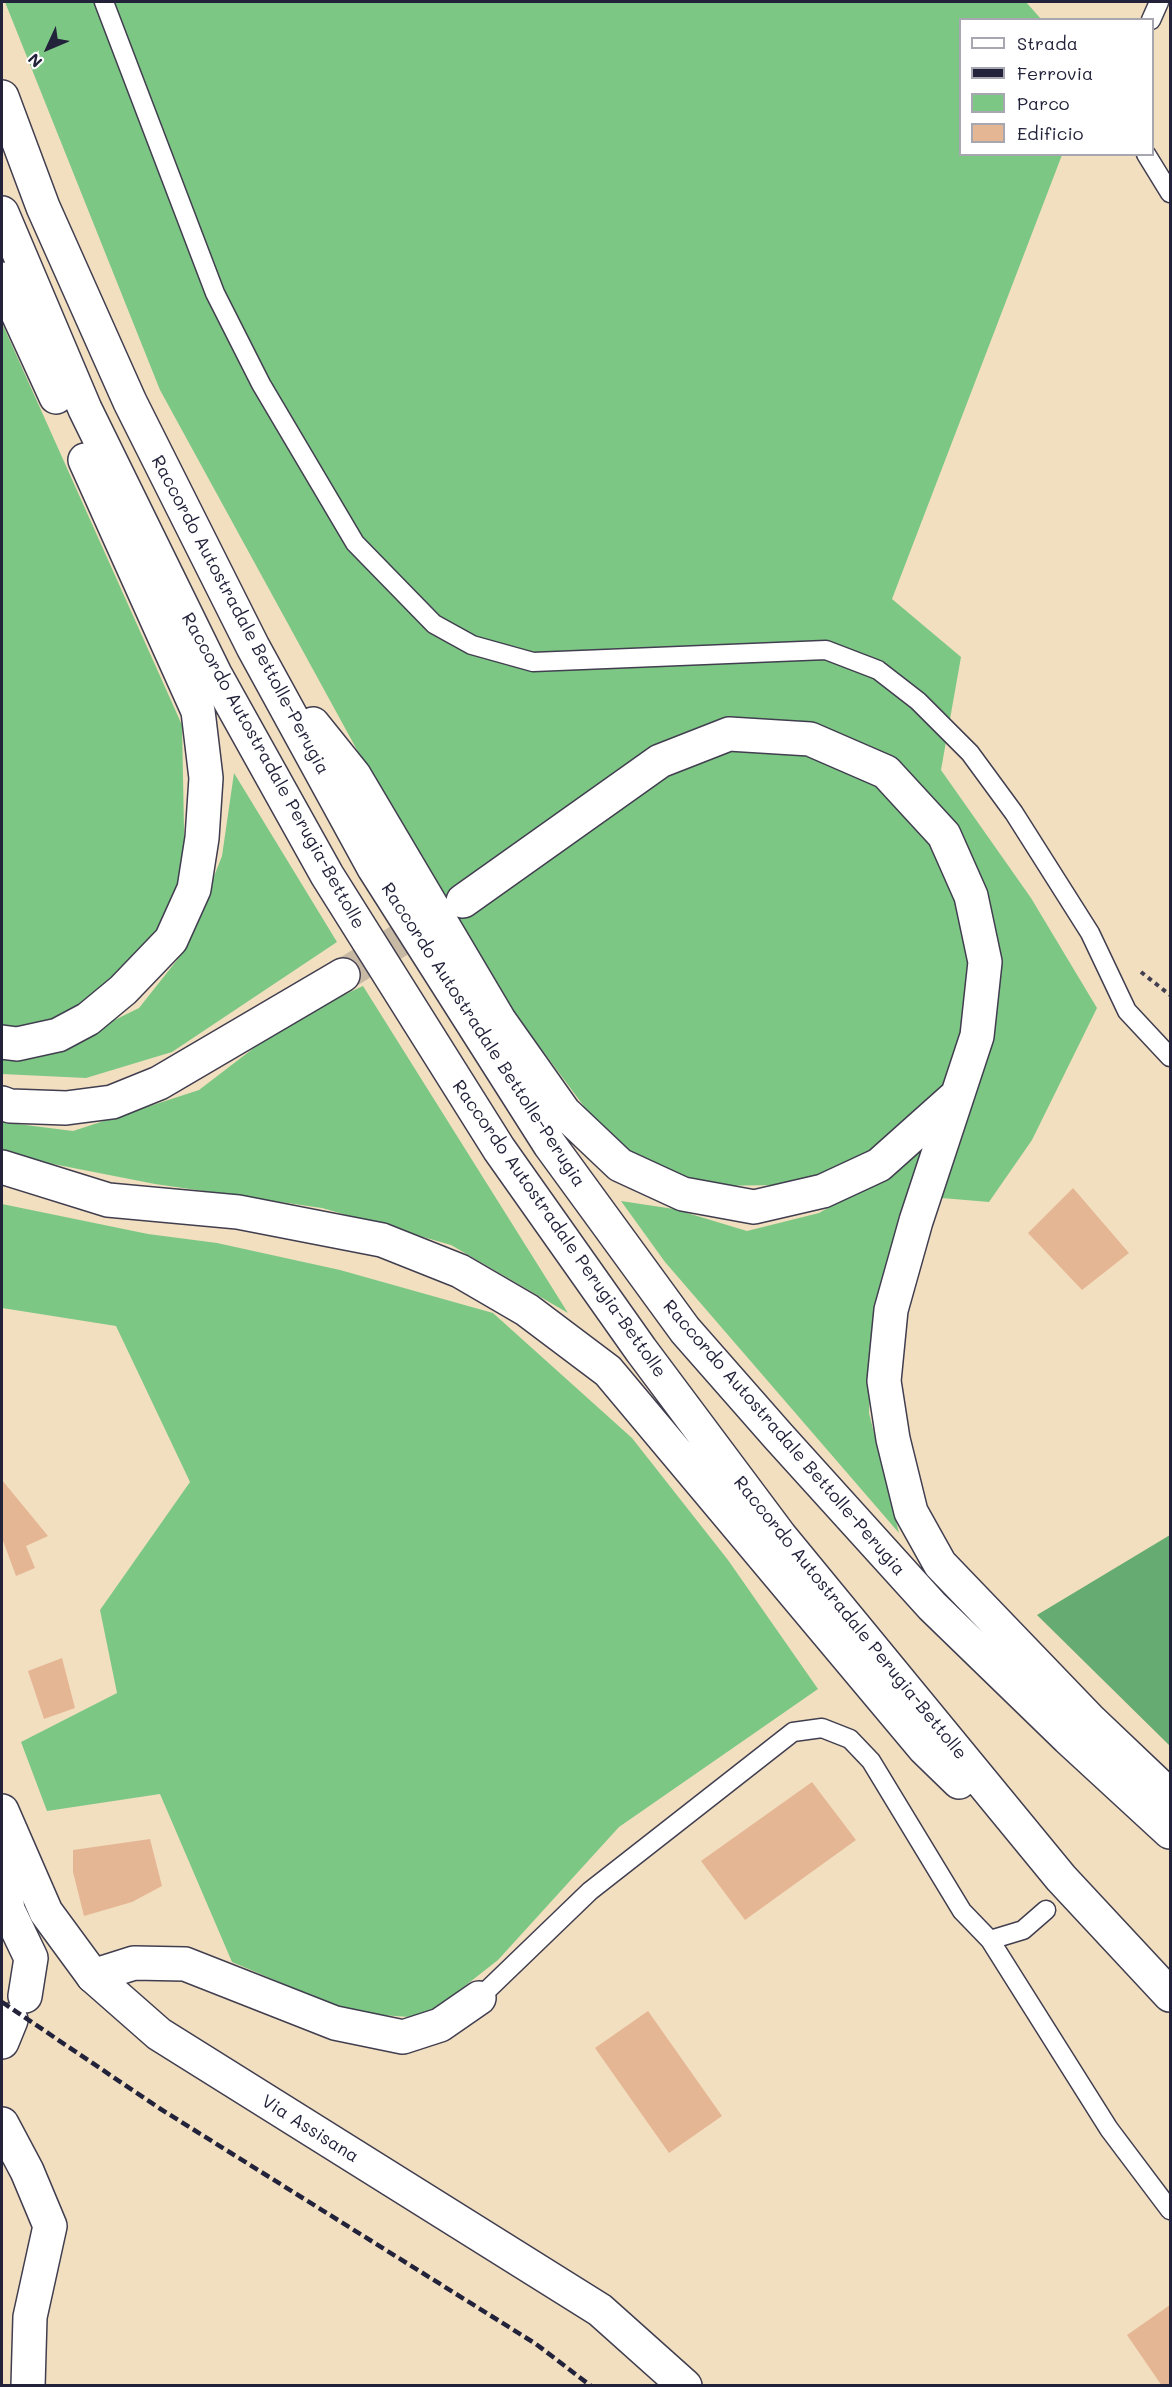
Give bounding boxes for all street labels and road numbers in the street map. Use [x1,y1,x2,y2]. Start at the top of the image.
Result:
street label: Raccordo Autostradale Bettolle-Perugia [146,452,334,778]
street label: Raccordo Autostradale Perugia-Bettolle [177,609,369,933]
street label: Raccordo Autostradale Bettolle-Perugia [376,879,590,1191]
street label: Raccordo Autostradale Perugia-Bettolle [447,1076,671,1382]
street label: Raccordo Autostradale Bettolle-Perugia [658,1296,910,1580]
street label: Raccordo Autostradale Perugia-Bettolle [729,1472,971,1764]
street label: Via Assisana [257,2091,363,2167]

